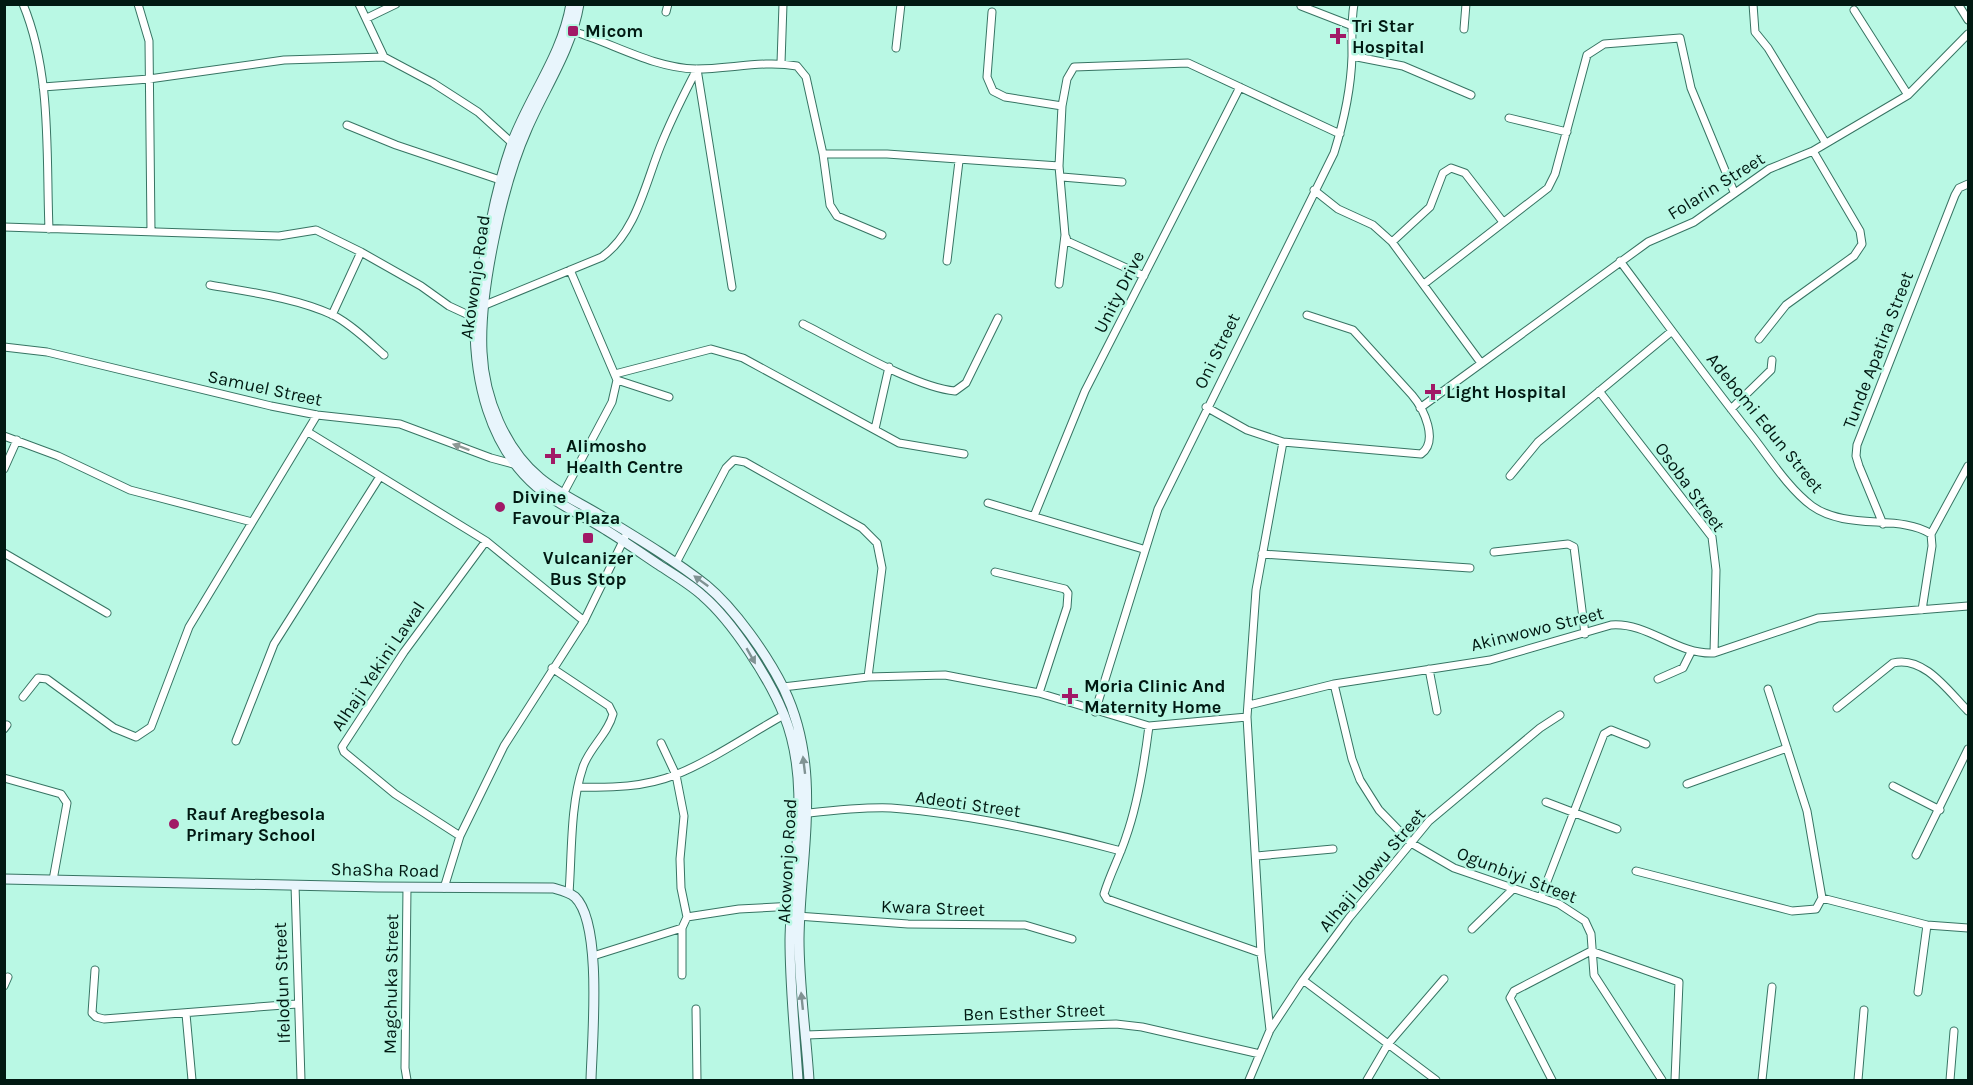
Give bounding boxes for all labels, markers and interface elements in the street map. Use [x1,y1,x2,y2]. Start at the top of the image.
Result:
place label: Tri Star Hospital [1352,15,1424,58]
place label: Micom [585,20,643,42]
marker: Micom [566,24,580,38]
marker: Tri Star Hospital [1329,27,1347,45]
street label: Folarin Street [1663,147,1769,225]
street label: Akowonjo Road [455,213,495,341]
street label: Unity Drive [1089,247,1149,337]
street label: Tunde Apatira Street [1838,268,1918,432]
street label: Oni Street [1189,309,1245,392]
street label: Adebomi Edun Street [1702,349,1828,497]
street label: Samuel Street [206,365,324,411]
place label: Light Hospital [1446,381,1567,403]
marker: Light Hospital [1424,383,1442,401]
place label: Alimosho Health Centre [566,435,683,478]
street label: Osoba Street [1650,438,1730,536]
one-way arrow [452,441,470,451]
marker: Alimosho Health Centre [544,447,562,465]
place label: Divine Favour Plaza [512,486,620,529]
marker: Divine Favour Plaza [493,500,507,514]
marker: Vulcanizer Bus Stop [581,531,595,545]
place label: Vulcanizer Bus Stop [543,547,633,590]
one-way arrow [693,576,708,588]
street label: Alhaji Yekini Lawal [326,597,430,735]
street label: Akinwowo Street [1468,602,1606,656]
one-way arrow [746,648,756,665]
place label: Moria Clinic And Maternity Home [1084,675,1226,718]
marker: Moria Clinic And Maternity Home [1061,687,1079,705]
one-way arrow [800,755,809,774]
street label: Adeoti Street [914,786,1022,822]
street label: Akowonjo Road [773,798,801,924]
place label: Rauf Aregbesola Primary School [186,803,325,846]
street label: Alhaji Idowu Street [1314,804,1430,936]
marker: Rauf Aregbesola Primary School [167,817,181,831]
street label: Ogunbiyi Street [1454,842,1580,908]
street label: ShaSha Road [330,858,440,882]
street label: Kwara Street [881,895,986,921]
street label: Magchuka Street [379,914,403,1054]
street label: Ifelodun Street [269,922,295,1044]
one-way arrow [797,992,807,1011]
street label: Ben Esther Street [963,999,1106,1025]

